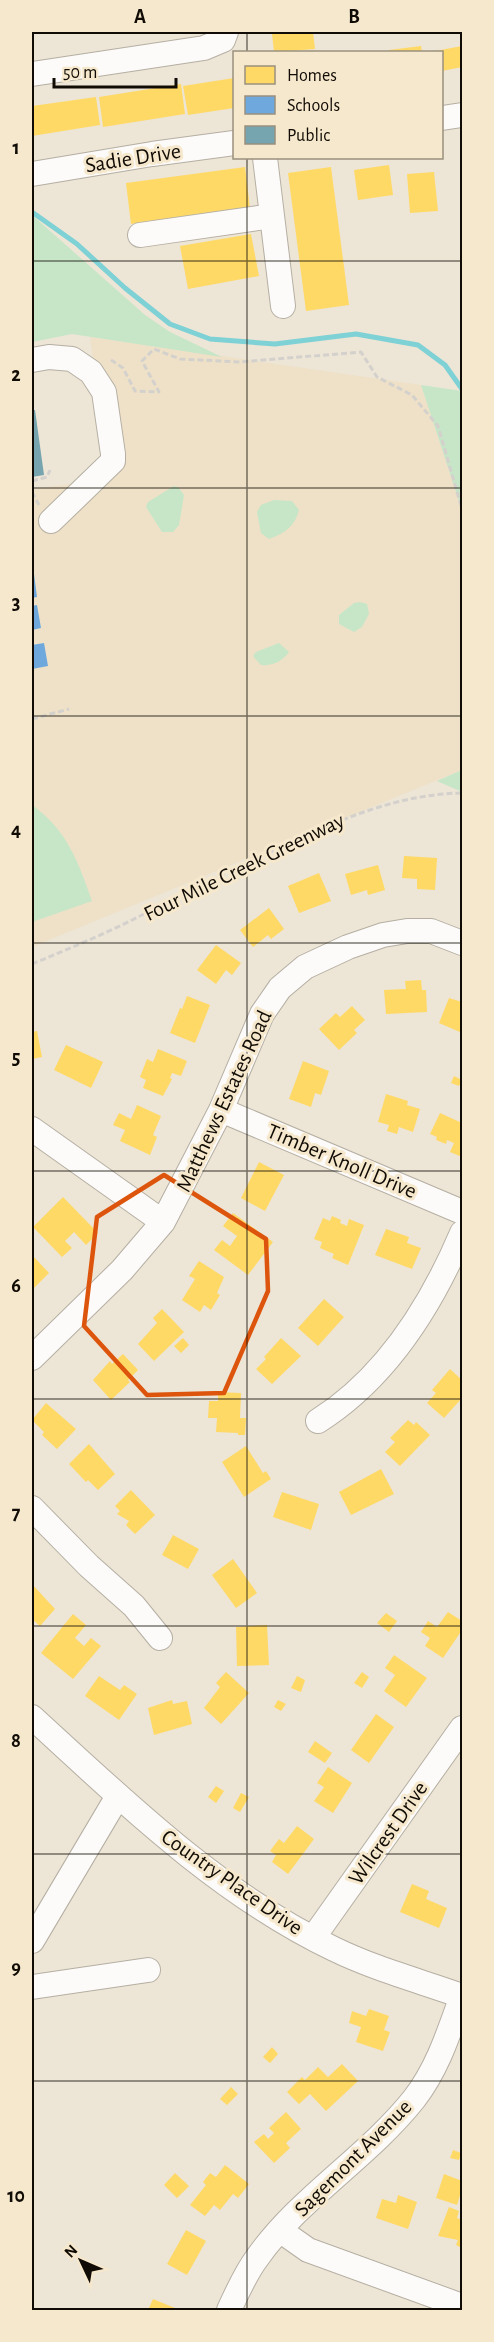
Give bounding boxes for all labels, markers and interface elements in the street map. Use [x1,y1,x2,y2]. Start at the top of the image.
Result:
text: A [134,7,146,27]
text: B [348,7,360,27]
scale bar [54,51,176,89]
legend [233,51,443,159]
text: 50 m [63,64,97,82]
text: Homes [287,67,337,85]
text: Schools [287,97,340,115]
text: Public [287,127,330,145]
text: 1 [12,138,20,158]
street label: Sadie Drive [84,140,182,176]
text: 2 [11,365,21,385]
text: 3 [12,593,20,613]
street label: Four Mile Creek Greenway [140,809,348,925]
text: 4 [11,820,21,840]
street label: Matthews Estates Road [172,1007,276,1195]
text: 5 [12,1048,20,1068]
street label: Timber Knoll Drive [264,1120,420,1202]
text: 6 [11,1276,21,1296]
text: 7 [12,1503,21,1523]
text: 8 [11,1731,21,1751]
street label: Wilcrest Drive [344,1777,432,1889]
street label: Country Place Drive [157,1825,307,1939]
text: 9 [11,1958,21,1978]
street label: Sagemont Avenue [290,2095,416,2221]
text: 10 [7,2186,25,2206]
north arrow [51,2231,111,2291]
text: N [61,2242,81,2261]

